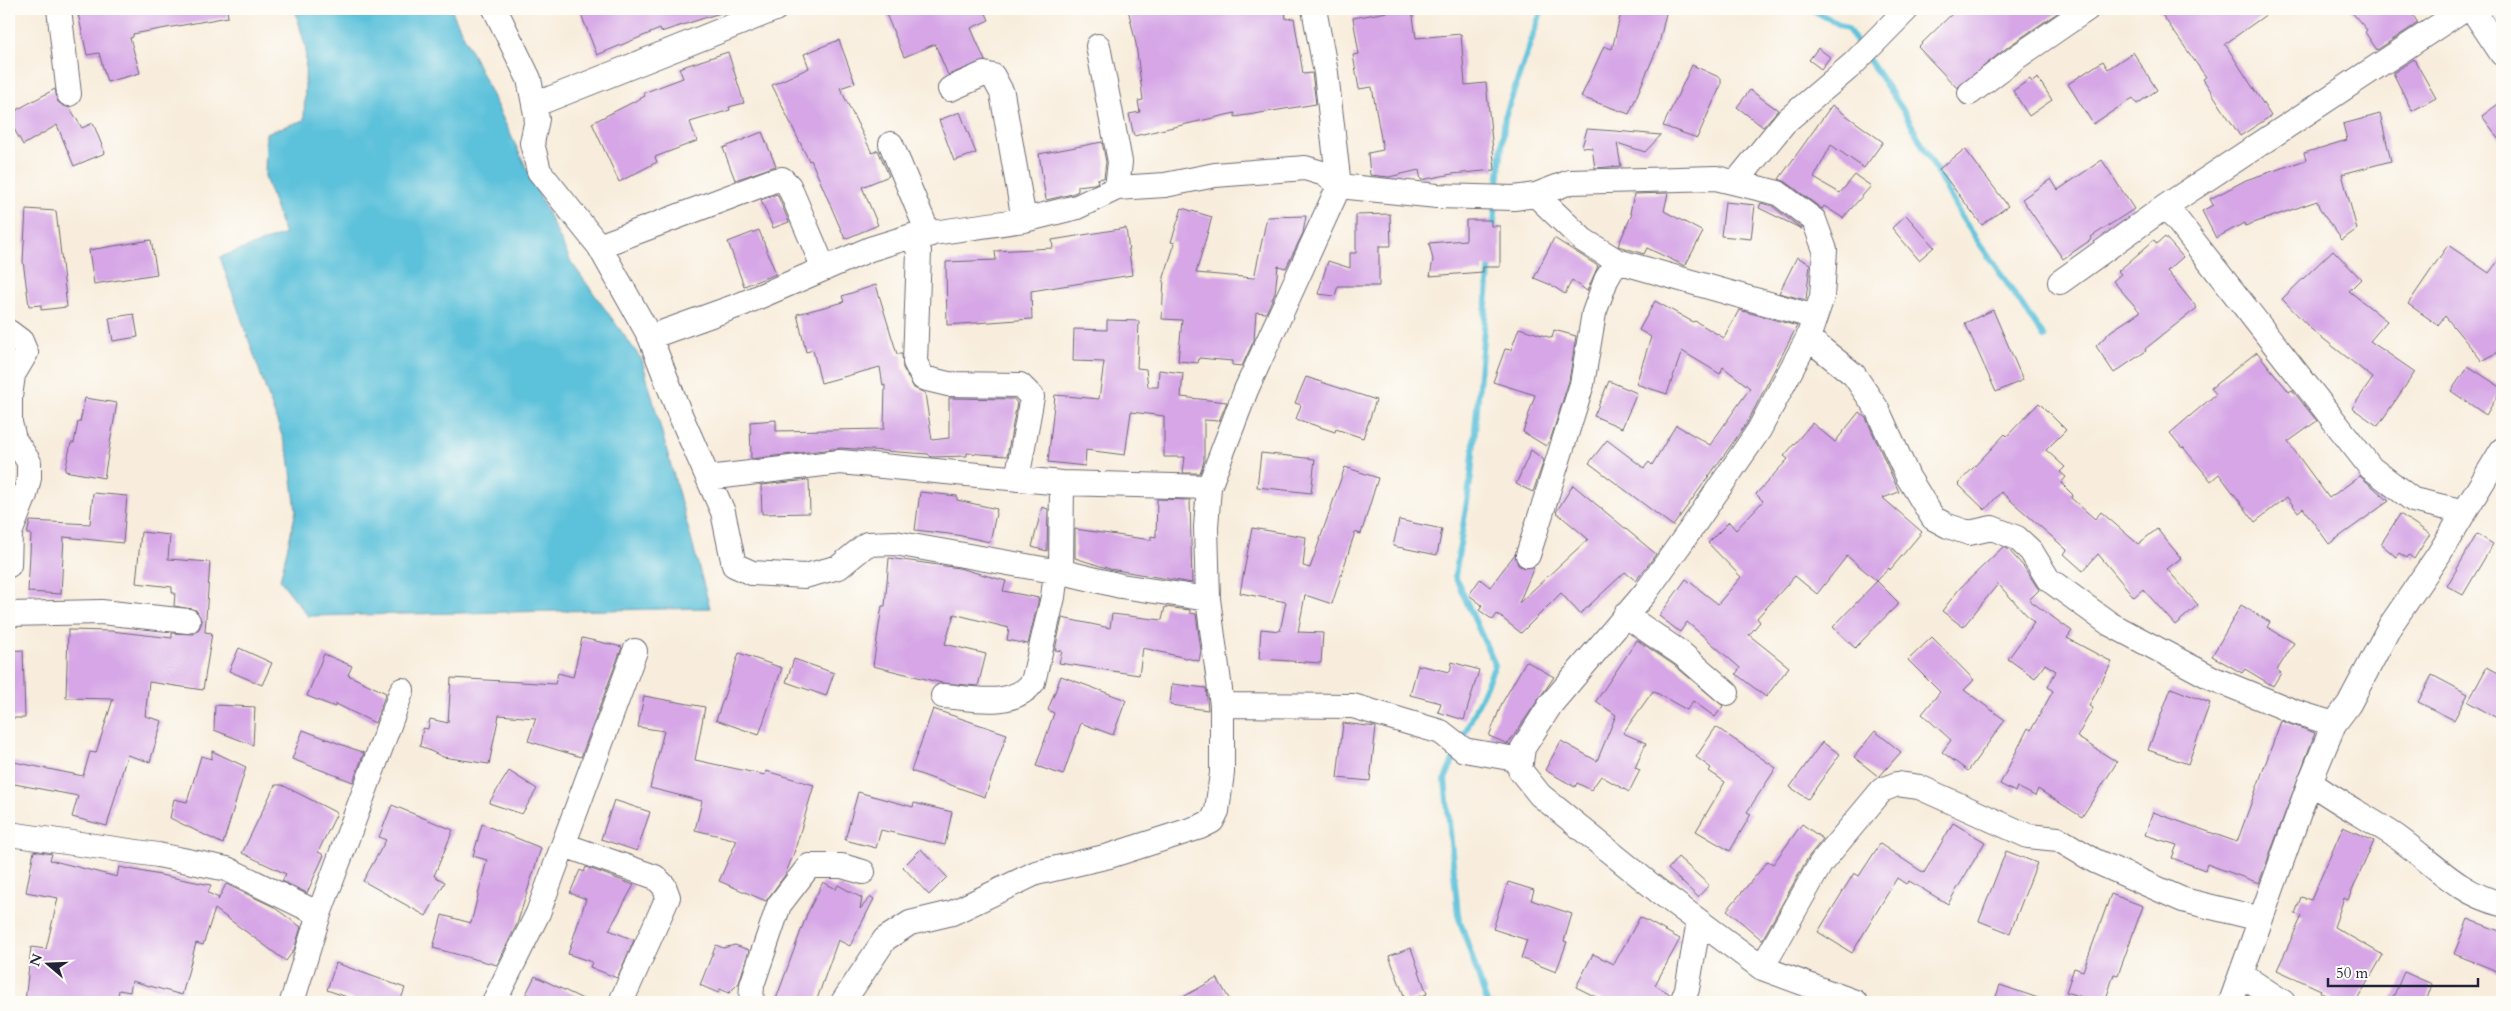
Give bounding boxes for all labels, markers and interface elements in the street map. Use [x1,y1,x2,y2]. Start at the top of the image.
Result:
north arrow [22,938,72,988]
text: N [25,951,47,969]
scale bar [2328,956,2478,988]
text: 50 m [2336,963,2368,983]

